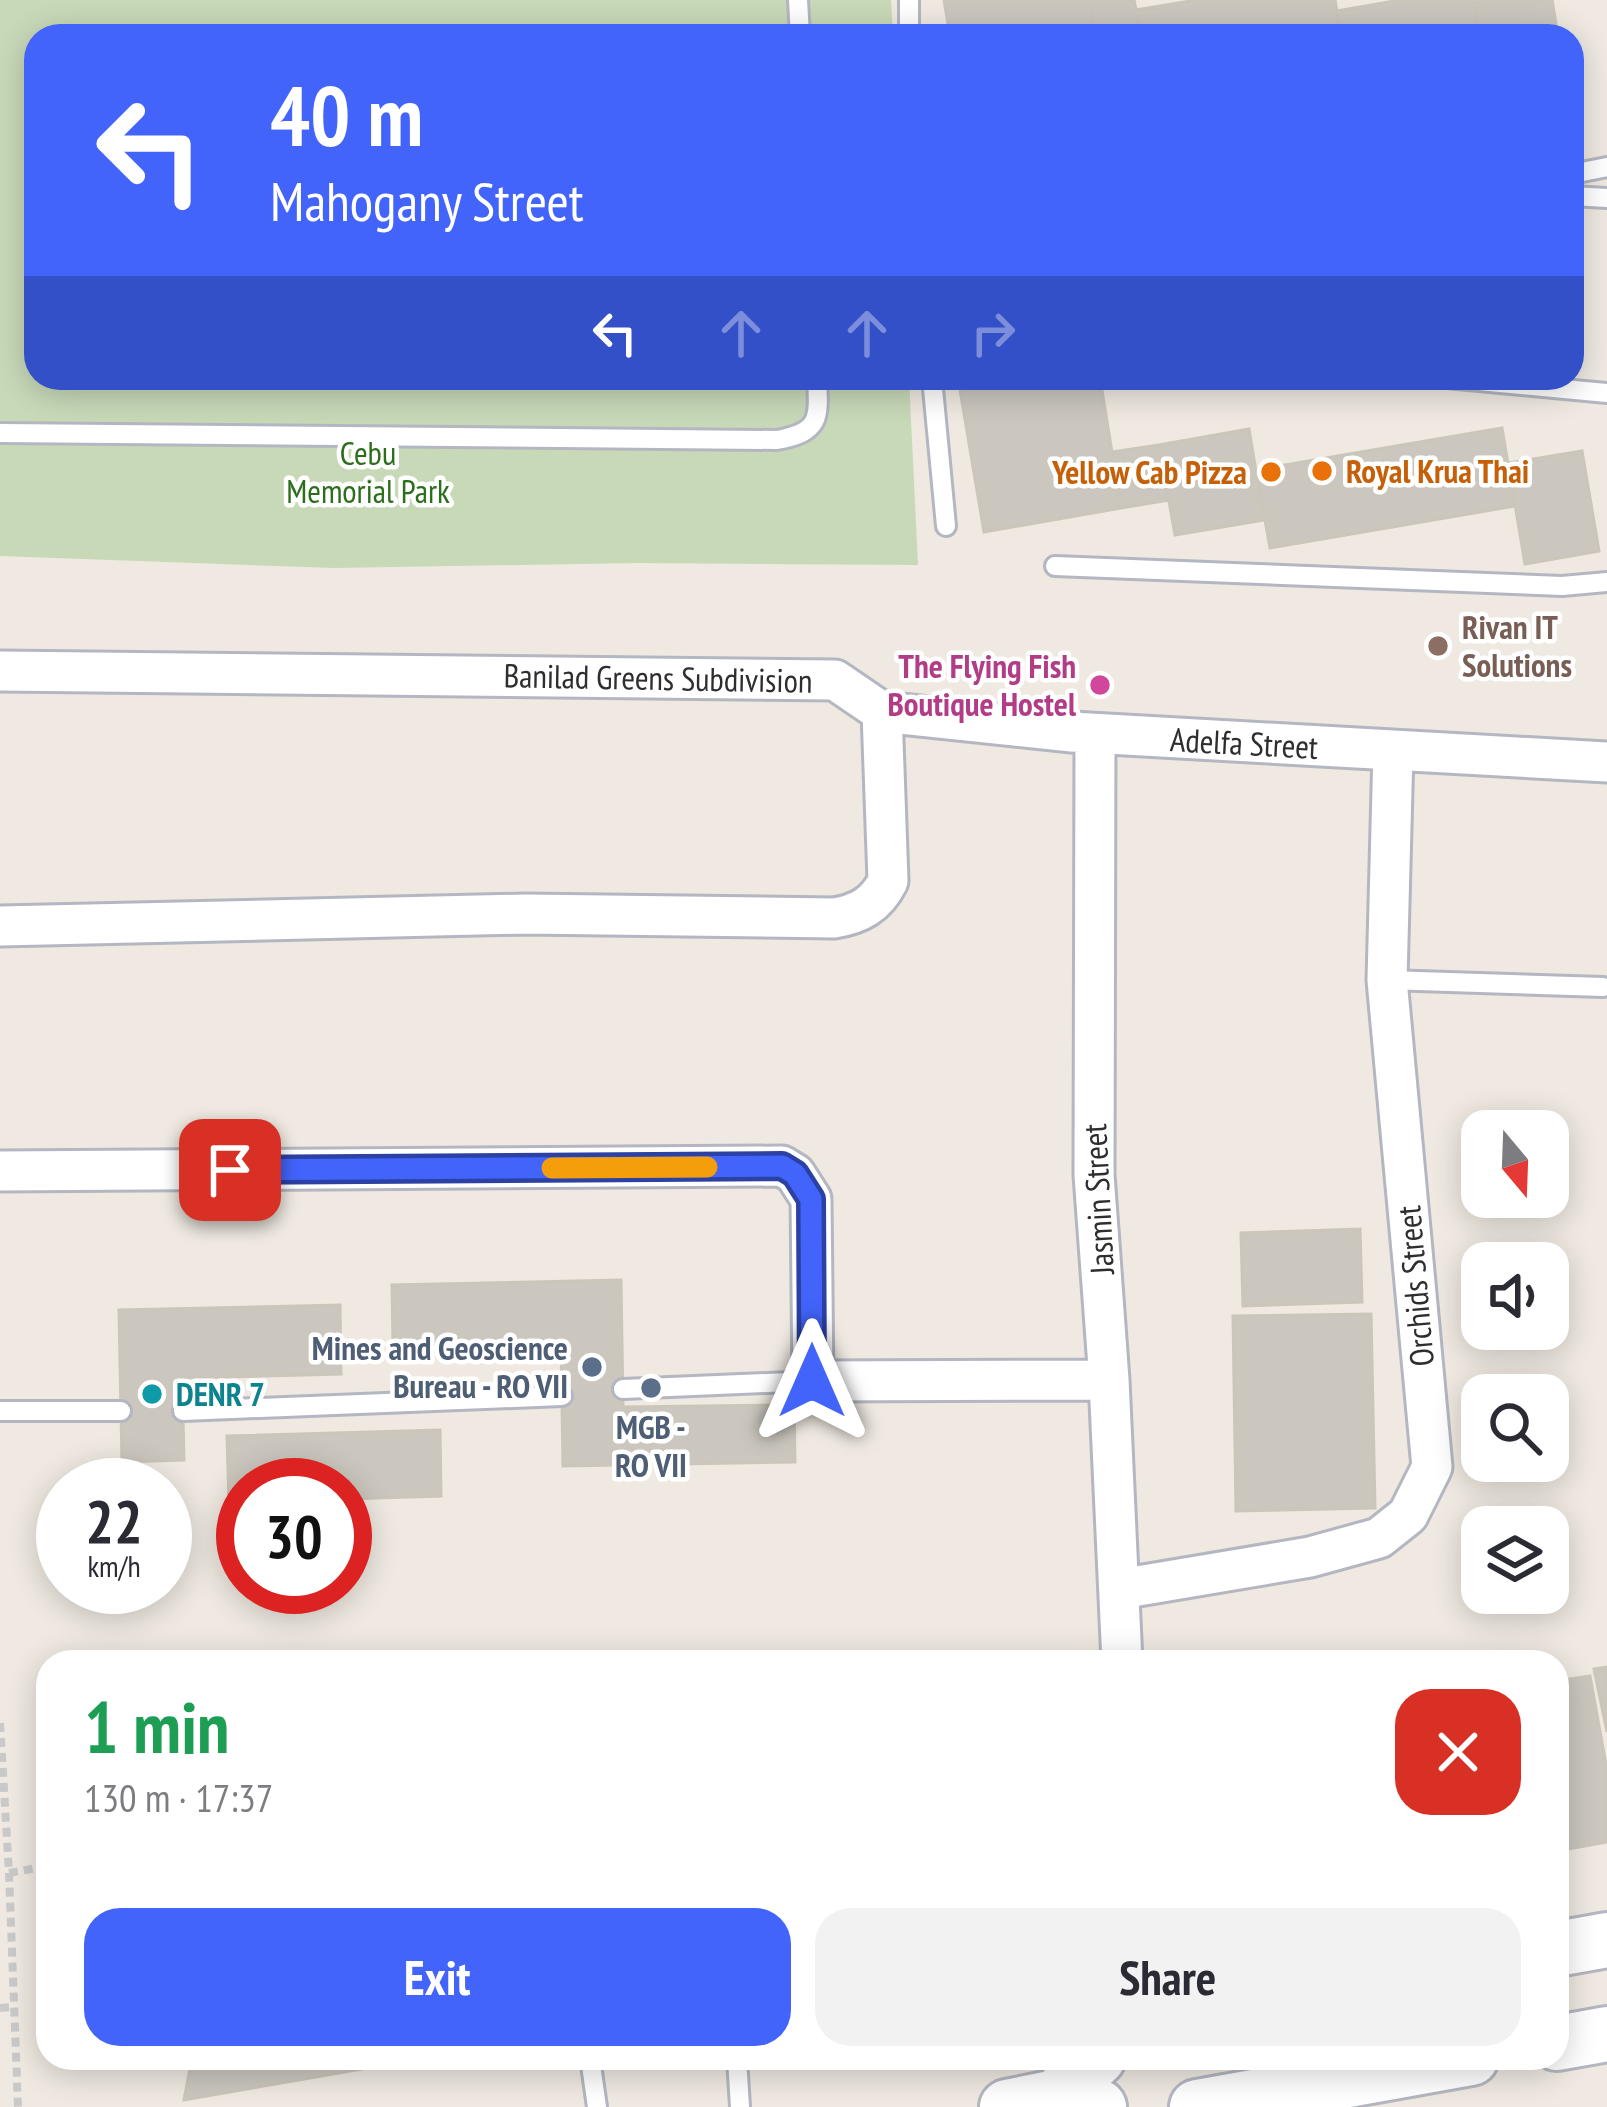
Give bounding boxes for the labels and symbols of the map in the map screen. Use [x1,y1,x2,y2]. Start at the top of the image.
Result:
park label: Cebu Memorial Park [286,431,450,512]
place label: Royal Krua Thai [1346,449,1529,492]
place label: Yellow Cab Pizza [1051,450,1247,493]
marker: Royal Krua Thai [1309,458,1335,484]
marker: Yellow Cab Pizza [1258,459,1284,485]
place label: Rivan IT Solutions [1462,605,1572,686]
marker: Rivan IT Solutions [1425,633,1451,659]
place label: The Flying Fish Boutique Hostel [888,644,1077,725]
street label: Banilad Greens Subdivision [503,653,813,702]
marker: The Flying Fish Boutique Hostel [1087,672,1113,698]
street label: Adelfa Street [1169,717,1319,768]
north arrow [1461,1110,1569,1218]
pin [179,1119,281,1221]
street label: Jasmin Street [1072,1123,1123,1276]
street label: Orchids Street [1386,1204,1443,1368]
position arrow [749,1318,875,1444]
place label: Mines and Geoscience Bureau - RO VII [312,1326,568,1407]
marker: Mines and Geoscience Bureau - RO VII [579,1354,605,1380]
place label: DENR 7 [176,1372,265,1415]
marker: MGB - RO VII [638,1375,664,1401]
marker: DENR 7 [139,1381,165,1407]
place label: MGB - RO VII [615,1405,687,1486]
speed limit sign: 30 [216,1458,372,1614]

